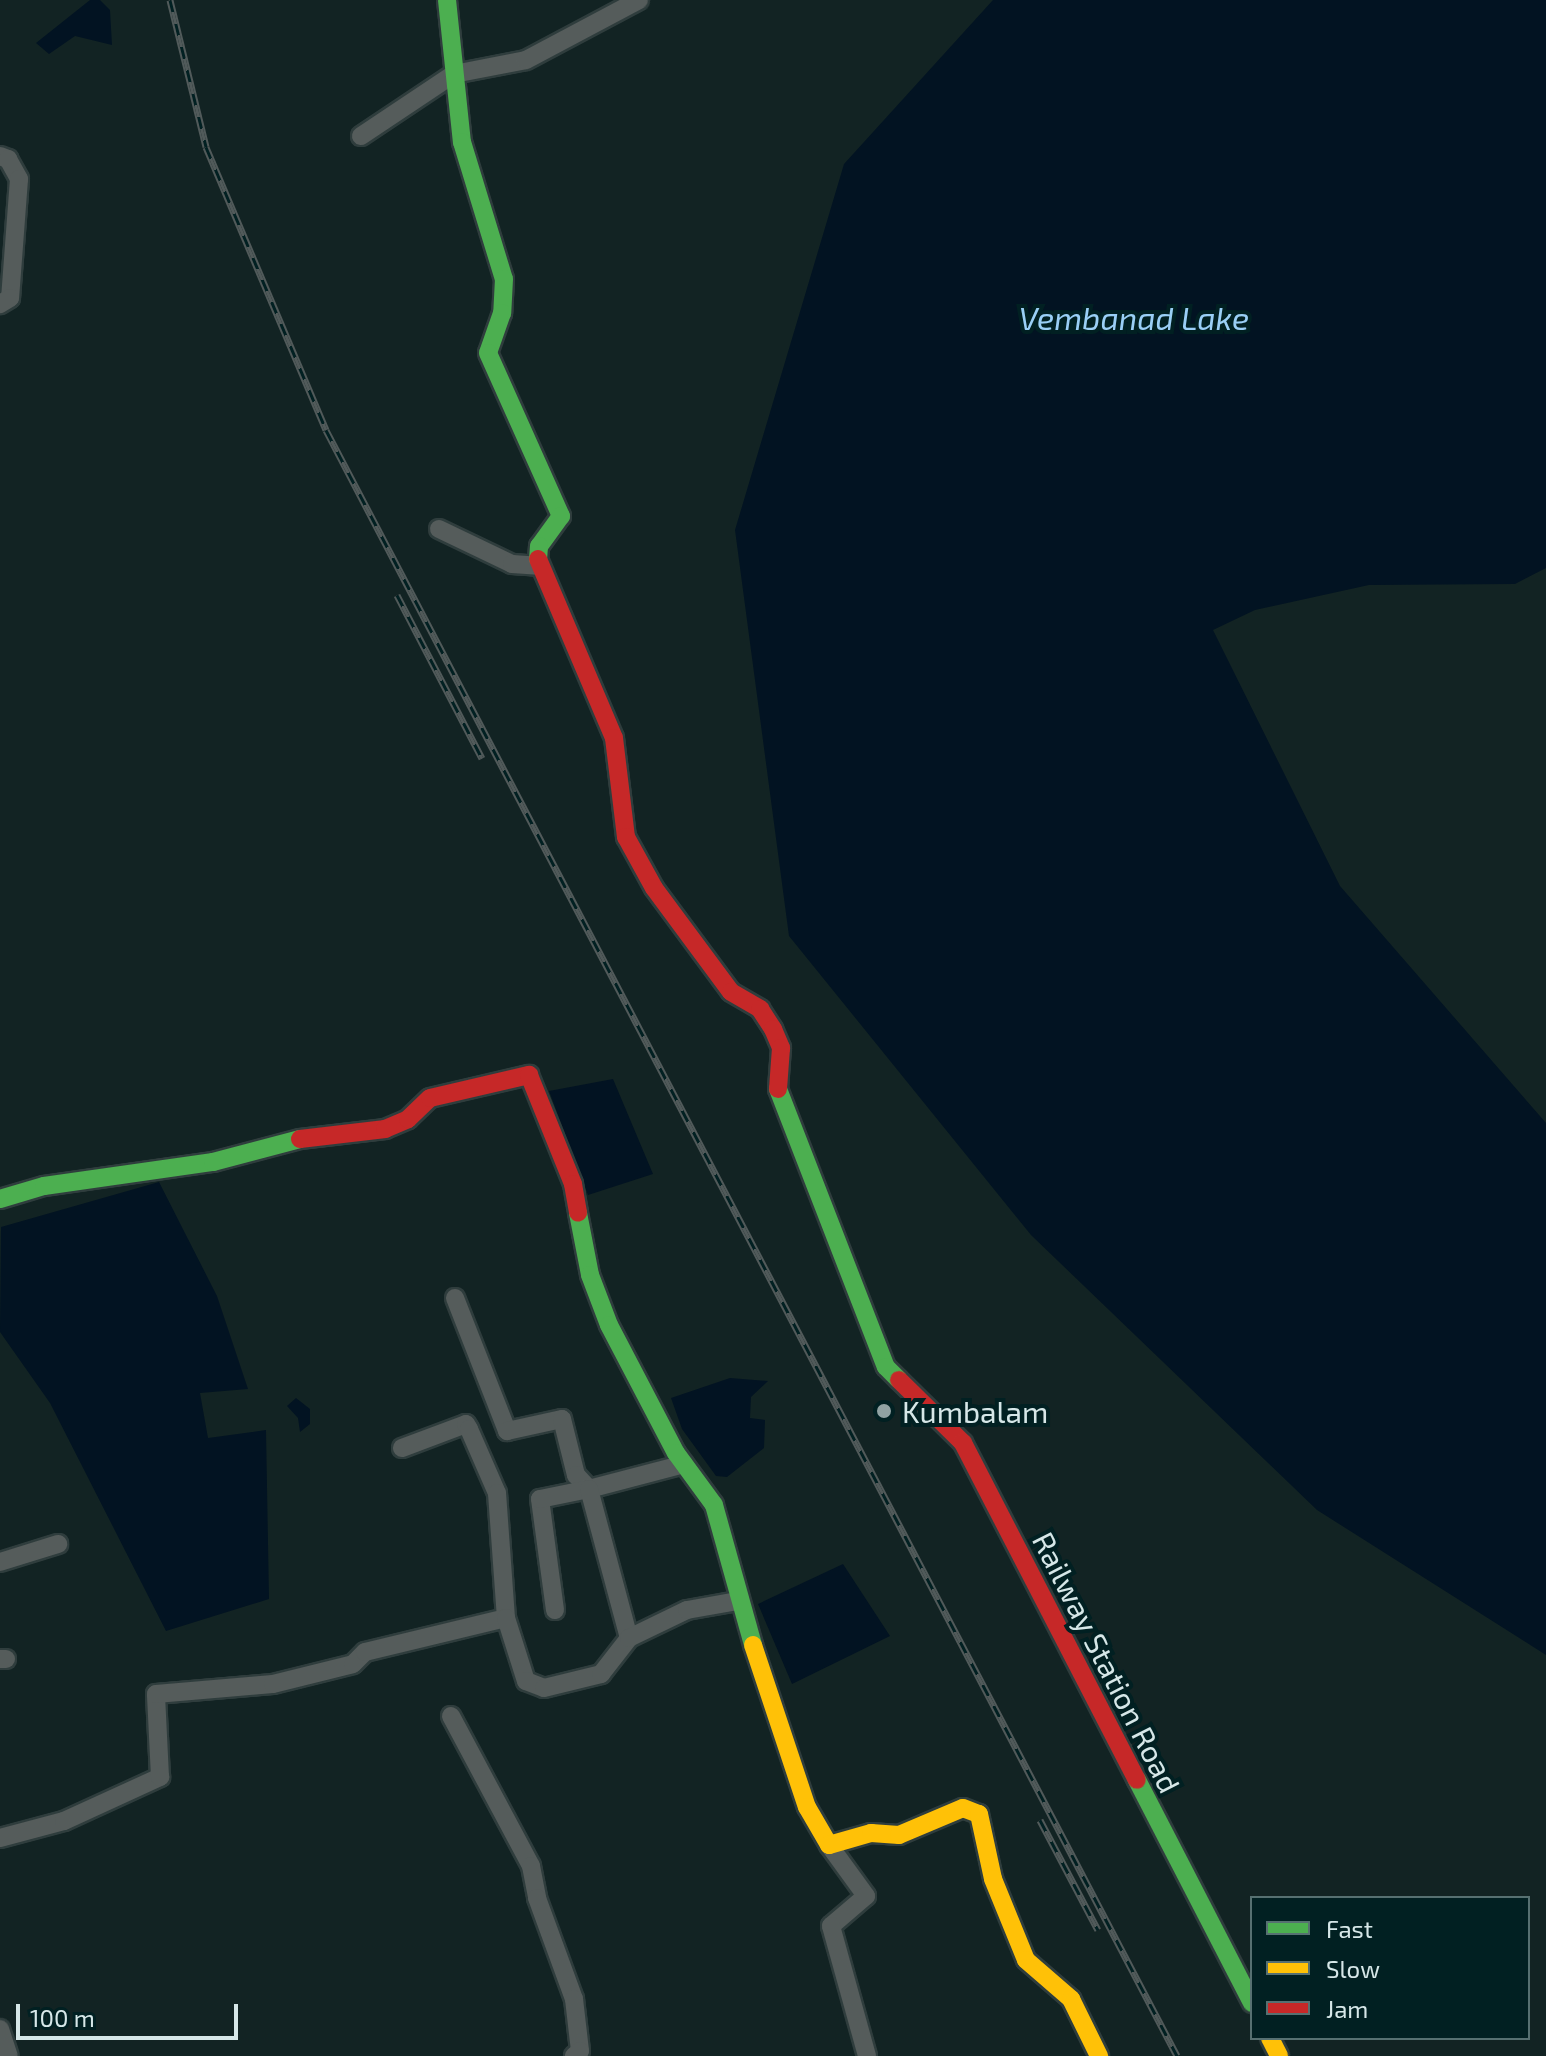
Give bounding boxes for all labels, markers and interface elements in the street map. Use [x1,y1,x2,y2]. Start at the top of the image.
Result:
water label: Vembanad Lake [1019,298,1249,336]
place label: Kumbalam [902,1393,1048,1429]
marker: Kumbalam [873,1400,895,1422]
street label: Railway Station Road [1026,1525,1188,1799]
legend [1250,1896,1530,2040]
text: Fast [1326,1914,1373,1943]
text: Slow [1326,1954,1380,1983]
scale bar [20,1988,242,2038]
text: Jam [1326,1994,1368,2023]
text: 100 m [30,2003,95,2032]

